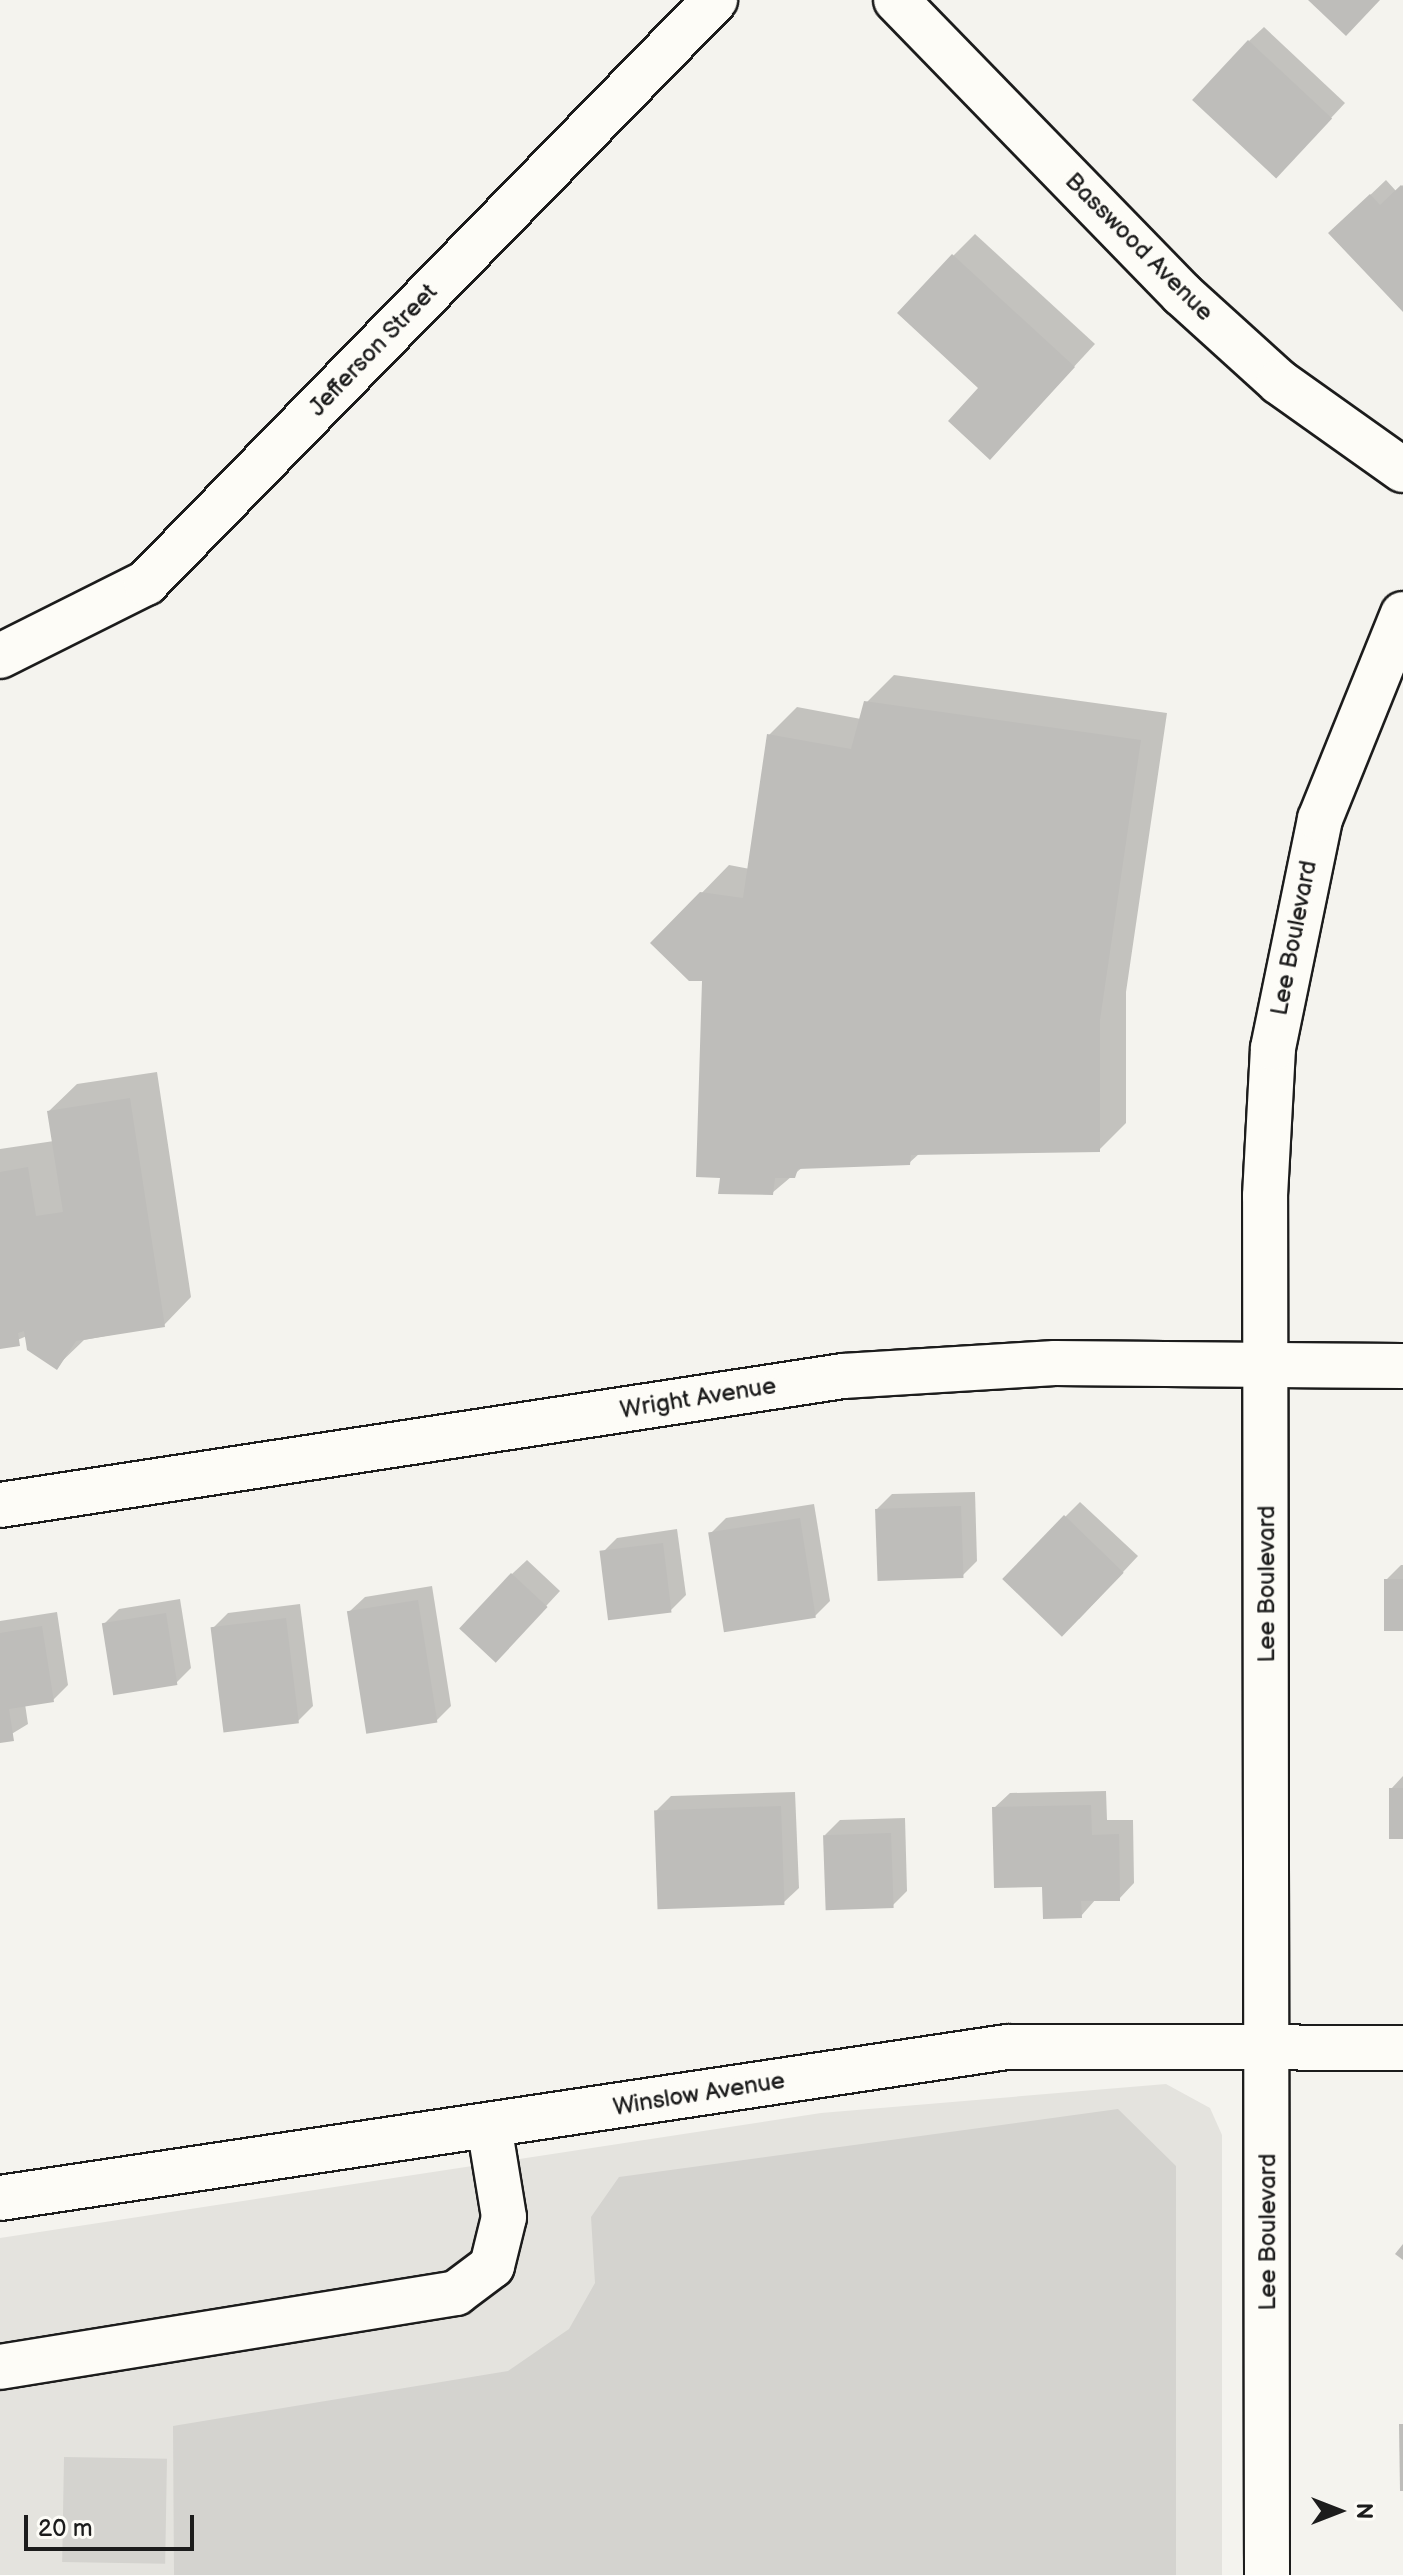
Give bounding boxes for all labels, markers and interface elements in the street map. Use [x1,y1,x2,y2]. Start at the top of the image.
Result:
street label: Basswood Avenue [1059,167,1219,327]
street label: Jefferson Street [303,278,443,422]
street label: Lee Boulevard [1265,858,1323,1018]
street label: Wright Avenue [618,1371,778,1425]
street label: Lee Boulevard [1253,1505,1281,1663]
street label: Winslow Avenue [611,2066,787,2122]
street label: Lee Boulevard [1254,2153,1282,2311]
north arrow [1299,2471,1379,2551]
scale bar [28,2499,198,2549]
text: N [1350,2503,1377,2519]
text: 20 m [38,2514,93,2543]

